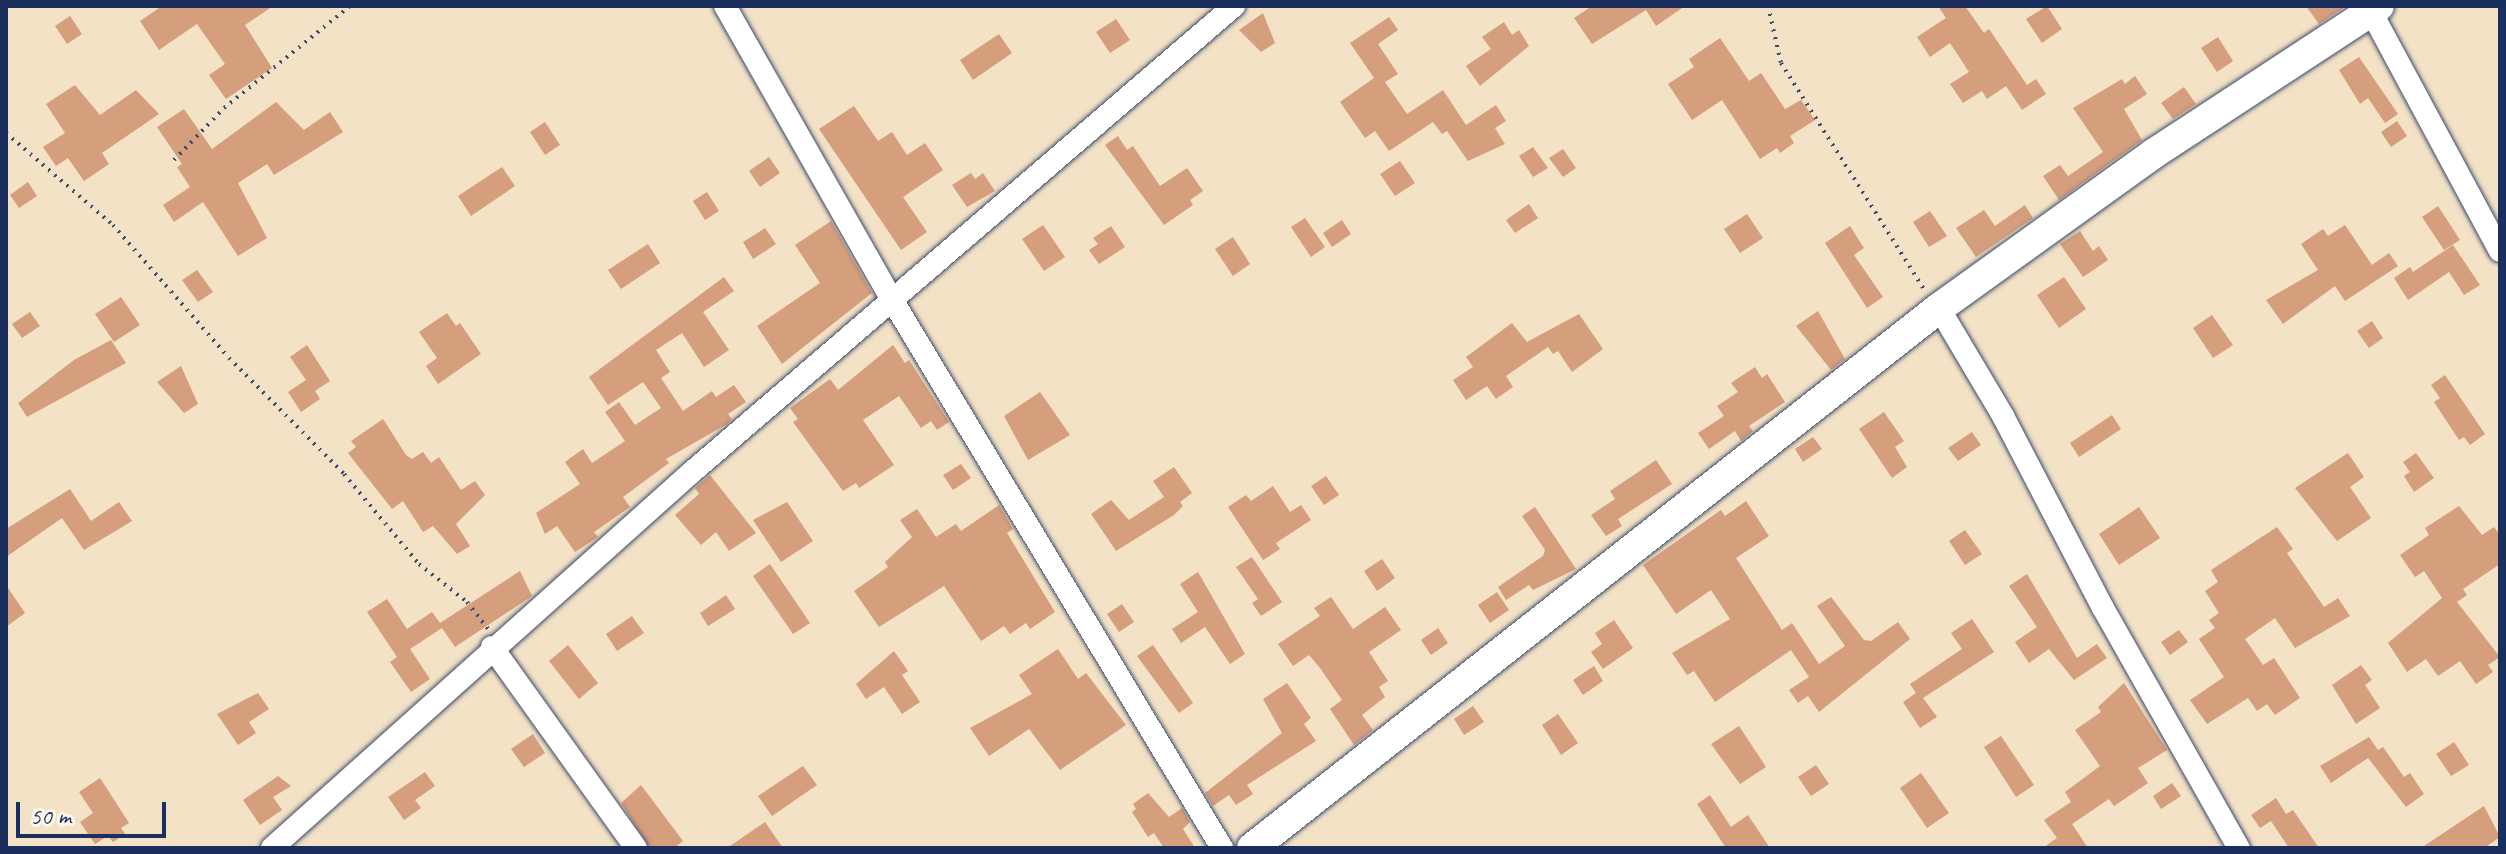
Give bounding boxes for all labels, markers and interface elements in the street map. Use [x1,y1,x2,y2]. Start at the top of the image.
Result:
scale bar [20,786,170,836]
text: 50 m [30,801,71,831]

